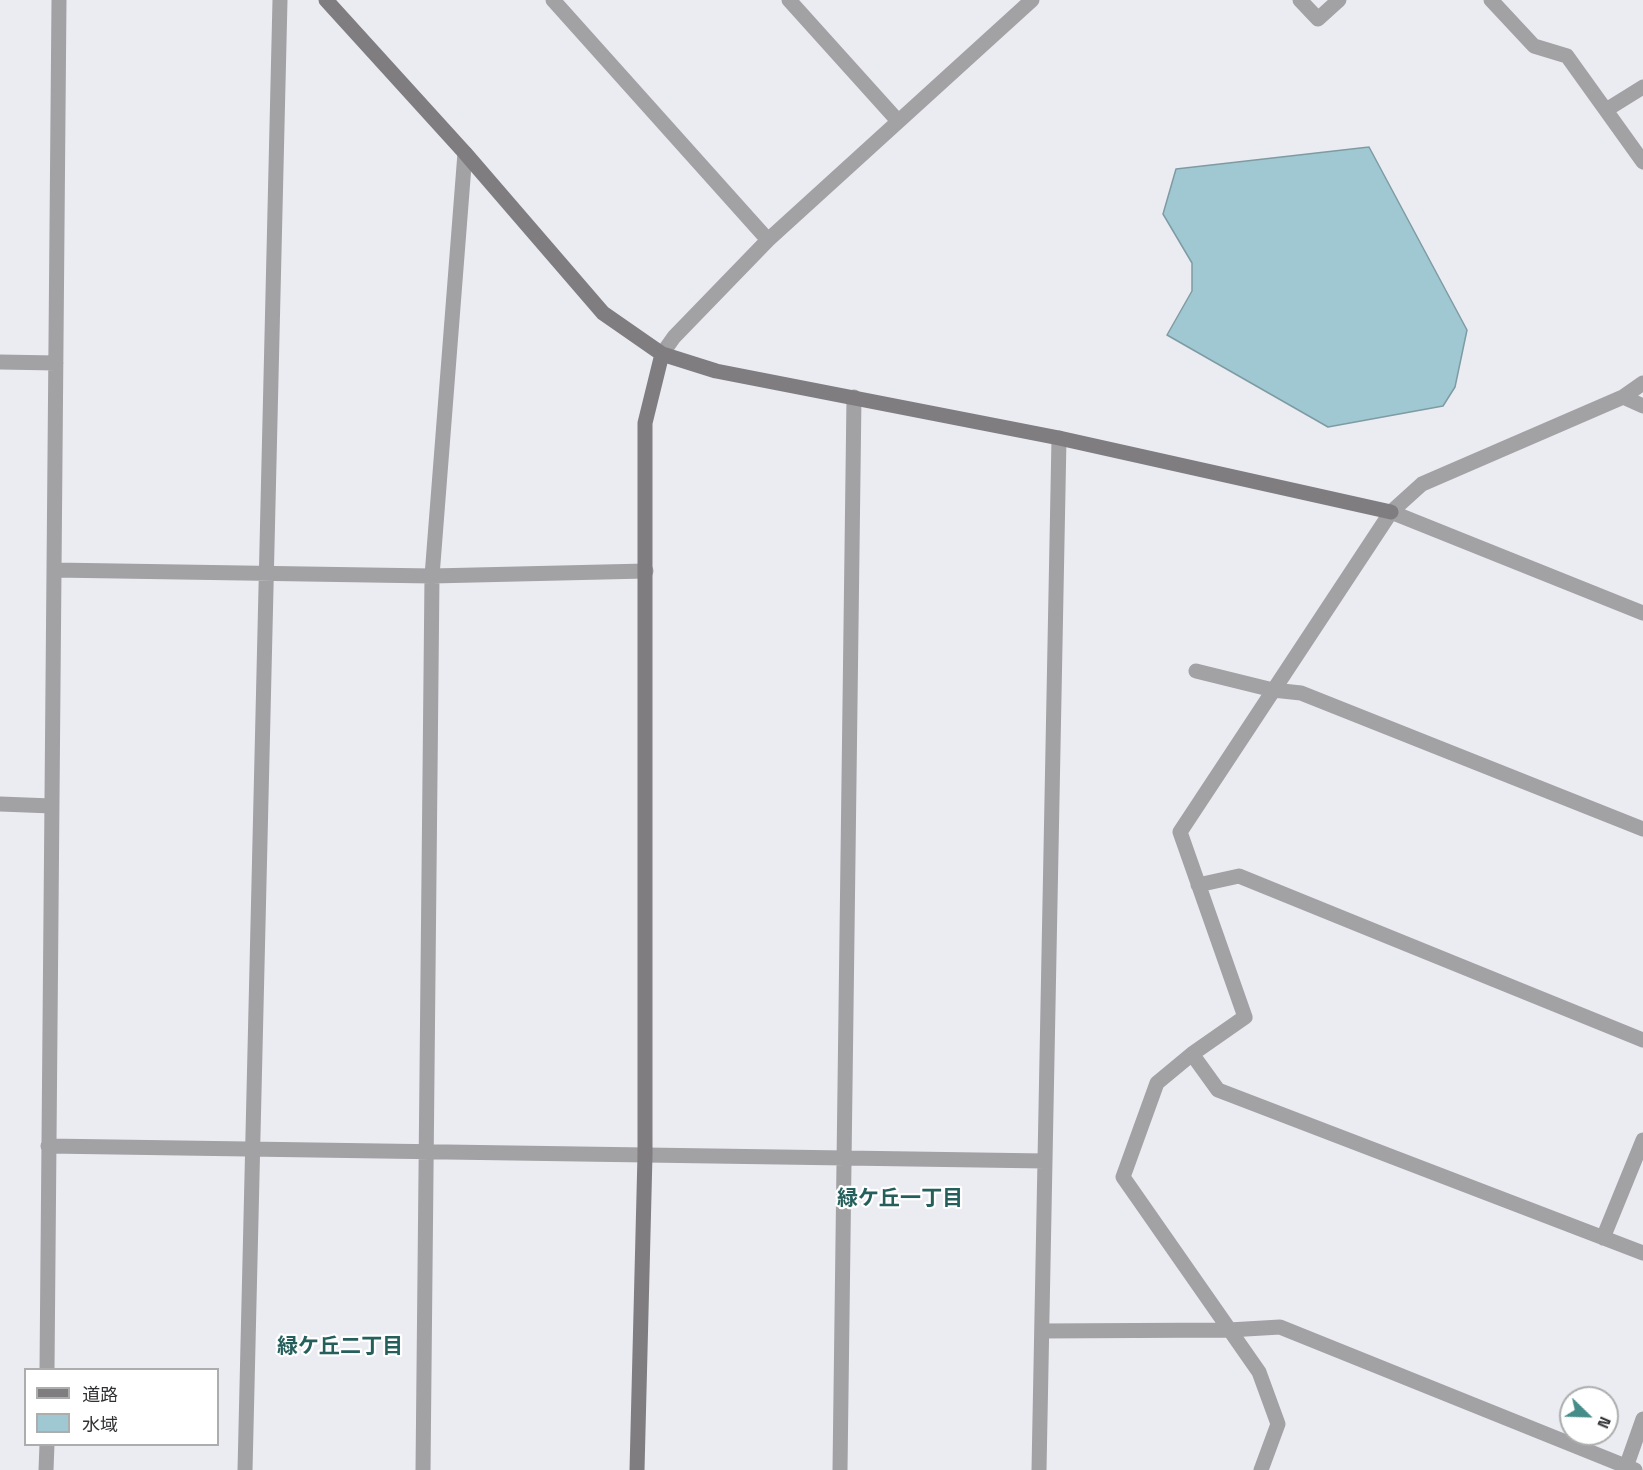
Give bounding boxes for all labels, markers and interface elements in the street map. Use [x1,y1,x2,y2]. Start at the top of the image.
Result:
district label: 緑ケ丘一丁目 [837,1186,963,1212]
district label: 緑ケ丘二丁目 [277,1334,403,1360]
legend [24,1368,219,1446]
text: 道路 [82,1383,118,1406]
north arrow [1559,1386,1619,1446]
text: 水域 [82,1413,118,1436]
text: N [1592,1413,1616,1431]

